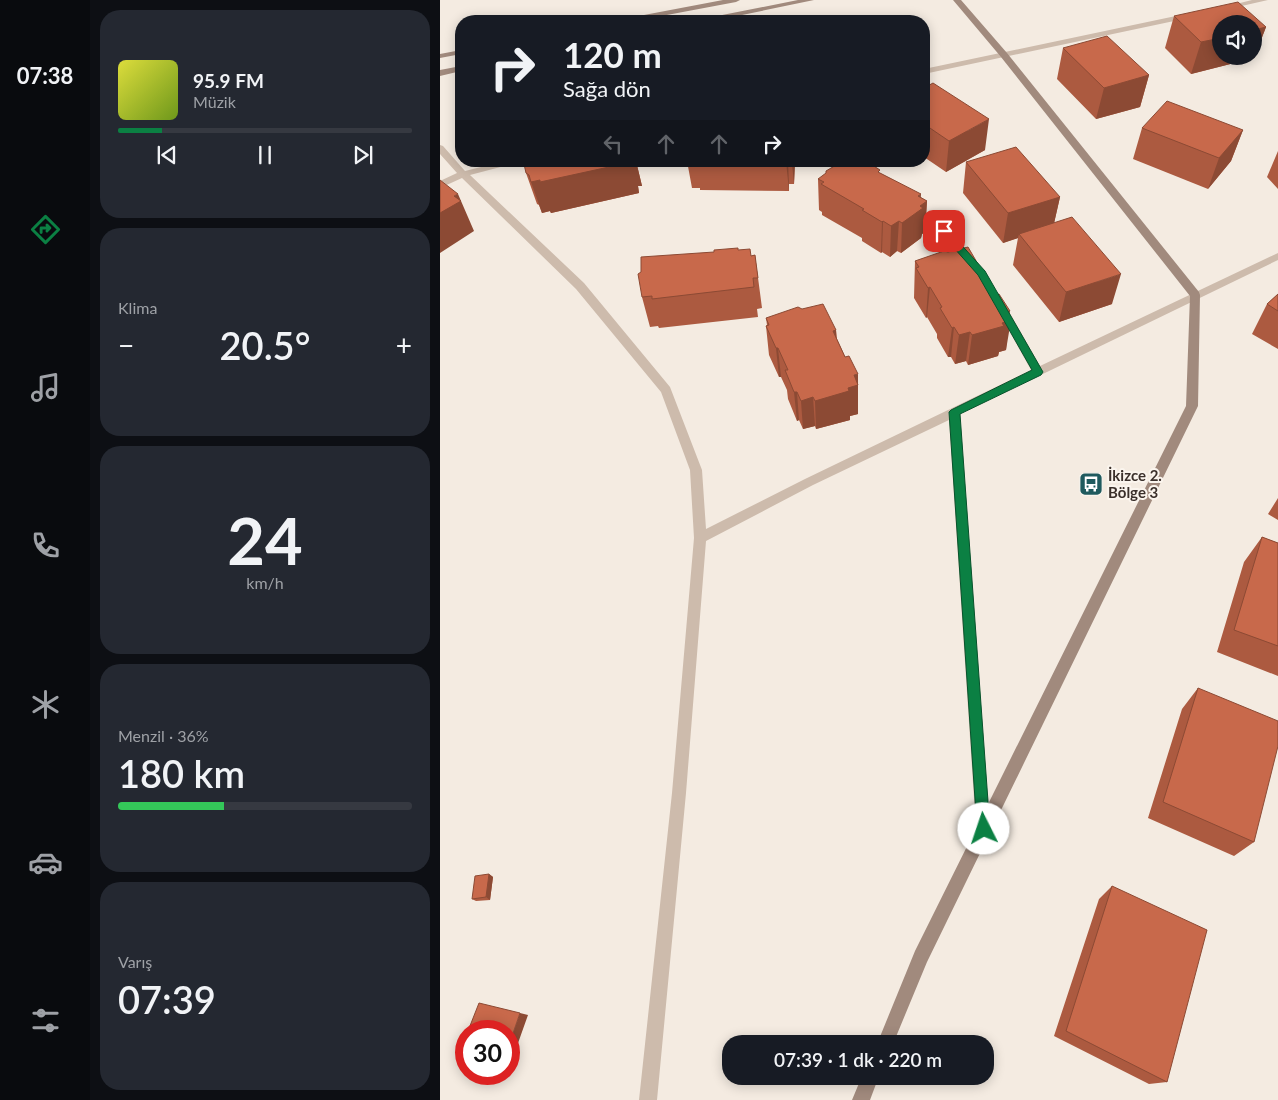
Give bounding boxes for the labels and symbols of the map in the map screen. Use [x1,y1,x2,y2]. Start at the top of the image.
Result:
pin [923,210,965,252]
place label: İkizce 2. Bölge 3 [1108,466,1162,501]
bus stop icon: İkizce 2. Bölge 3 [1078,471,1104,497]
position arrow [957,802,1009,854]
speed limit sign: 30 [455,1020,520,1085]

